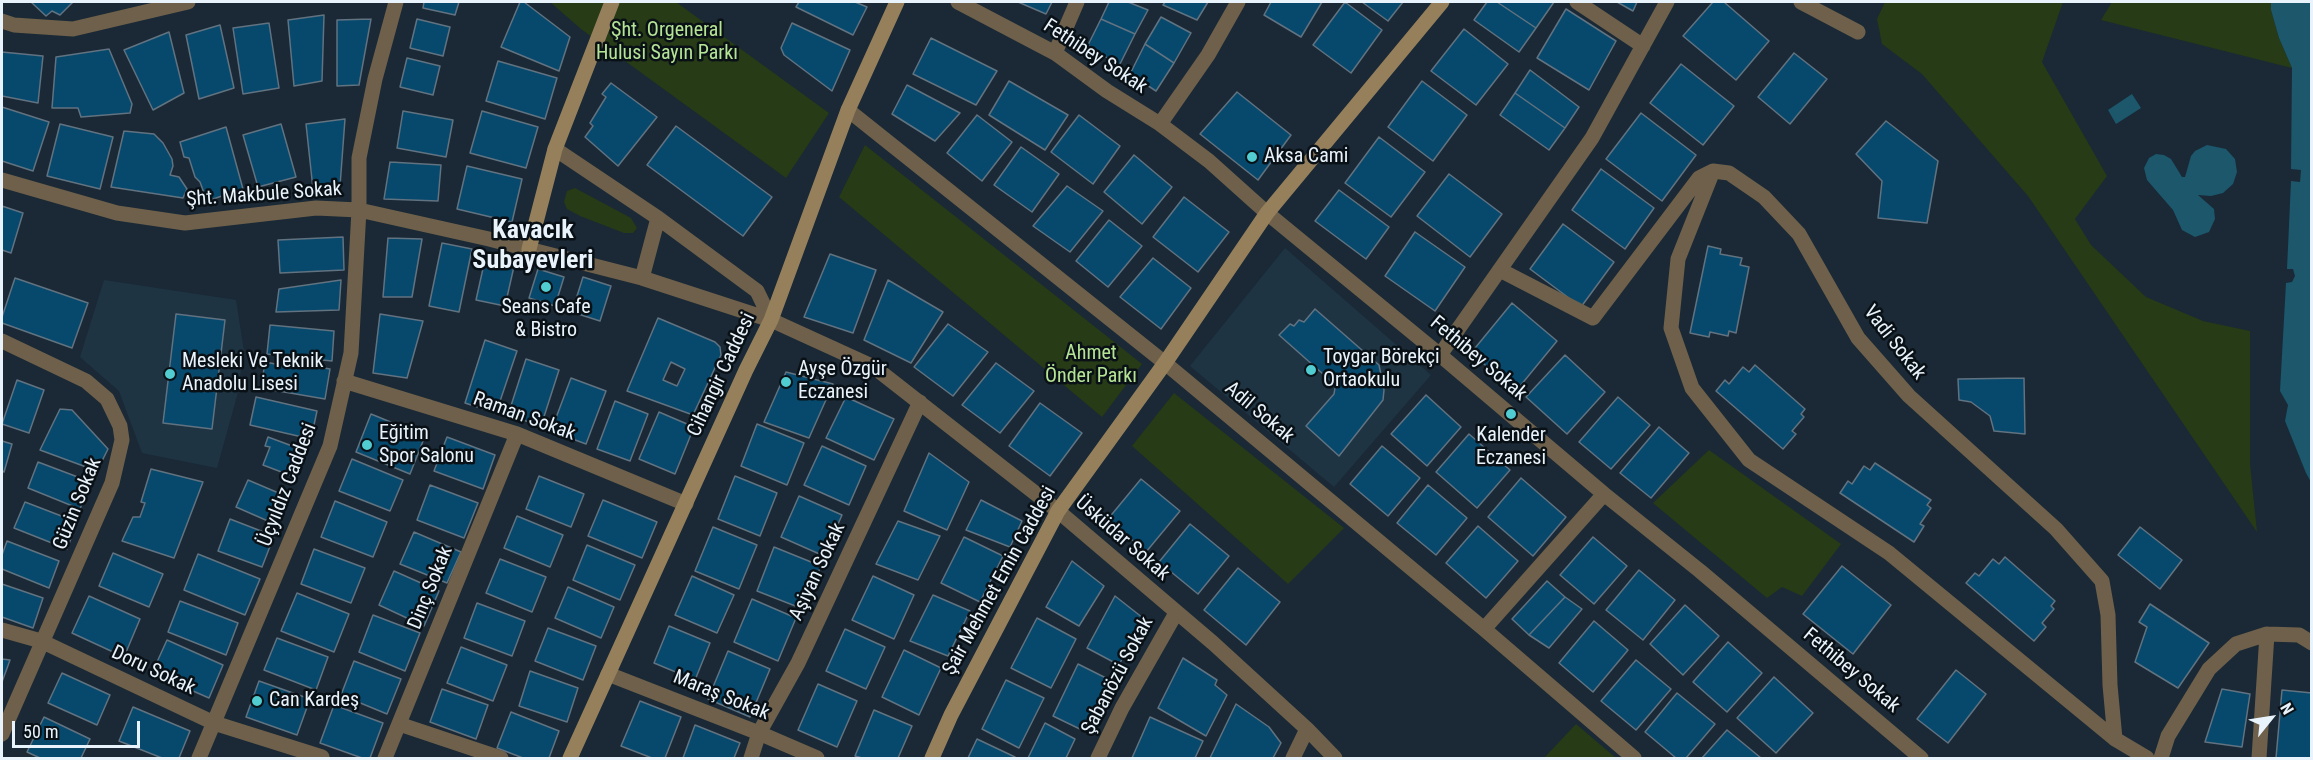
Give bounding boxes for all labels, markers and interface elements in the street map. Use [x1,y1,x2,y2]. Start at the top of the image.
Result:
street label: Fethibey Sokak [1039,15,1151,99]
park label: Şht. Orgeneral Hulusi Sayın Parkı [596,19,738,66]
place label: Aksa Cami [1264,145,1348,169]
marker: Aksa Cami [1245,150,1259,164]
street label: Şht. Makbule Sokak [186,178,342,212]
district label: Kavacık Subayevleri [472,215,594,276]
marker: Seans Cafe & Bistro [539,280,553,294]
place label: Seans Cafe & Bistro [501,296,591,343]
street label: Vadi Sokak [1858,301,1930,385]
street label: Cihangir Caddesi [683,309,761,441]
street label: Fethibey Sokak [1425,312,1531,406]
park label: Ahmet Önder Parkı [1045,342,1137,389]
place label: Toygar Börekçi Ortaokulu [1323,346,1440,393]
place label: Mesleki Ve Teknik Anadolu Lisesi [182,350,324,397]
place label: Ayşe Özgür Eczanesi [798,358,887,405]
marker: Toygar Börekçi Ortaokulu [1304,363,1318,377]
marker: Mesleki Ve Teknik Anadolu Lisesi [163,367,177,381]
marker: Ayşe Özgür Eczanesi [779,375,793,389]
street label: Adil Sokak [1219,377,1299,449]
street label: Raman Sokak [470,387,578,447]
marker: Kalender Eczanesi [1504,407,1518,421]
street label: Üçyıldız Caddesi [254,420,322,550]
place label: Eğitim Spor Salonu [379,422,474,469]
place label: Kalender Eczanesi [1476,424,1546,471]
marker: Eğitim Spor Salonu [360,438,374,452]
street label: Güzin Sokak [49,454,107,554]
street label: Şair Mehmet Emin Caddesi [938,482,1062,680]
street label: Üsküdar Sokak [1070,491,1174,587]
street label: Aşiyan Sokak [785,519,851,625]
street label: Dinç Sokak [403,543,459,633]
street label: Şabanözü Sokak [1077,613,1159,739]
street label: Fethibey Sokak [1798,624,1904,718]
street label: Doru Sokak [107,641,199,701]
street label: Maraş Sokak [669,666,773,726]
north arrow [2241,688,2301,748]
place label: Can Kardeş [269,689,359,713]
marker: Can Kardeş [250,694,264,708]
text: N [2276,700,2298,718]
scale bar [15,709,142,747]
text: 50 m [23,721,58,742]

